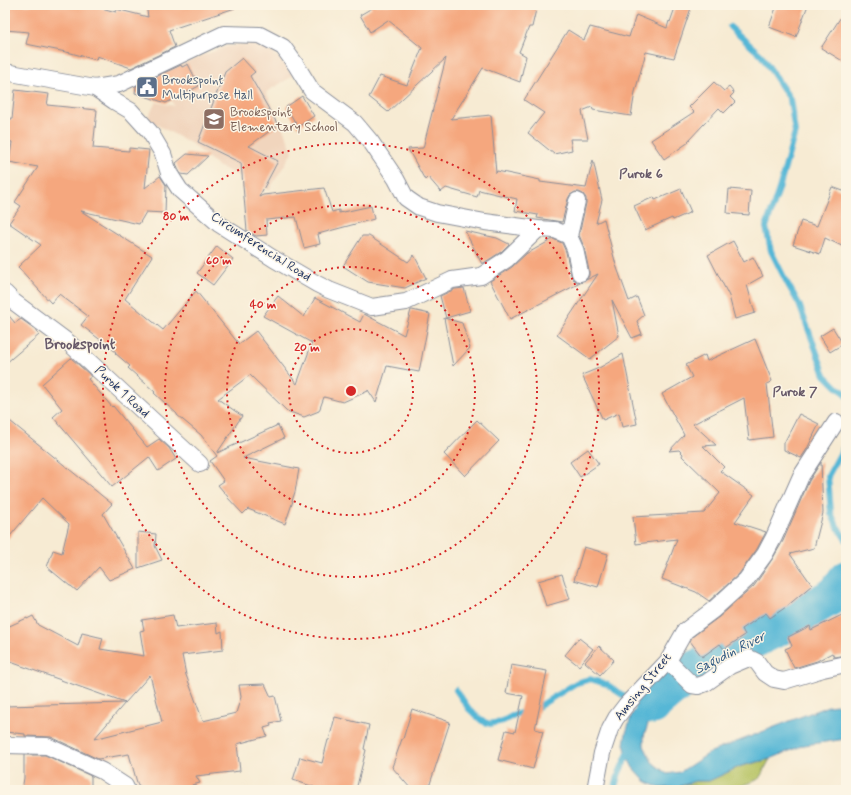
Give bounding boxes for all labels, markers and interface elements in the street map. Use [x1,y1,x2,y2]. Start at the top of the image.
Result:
place label: Brookspoint Multipurpose Hall [162,72,253,104]
public building icon: Brookspoint Multipurpose Hall [134,74,160,100]
place label: Brookspoint Elementary School [230,104,338,136]
school or university icon: Brookspoint Elementary School [201,106,227,132]
district label: Purok 6 [619,165,663,183]
street label: Circumferencial Road [208,208,314,286]
text: 80 m [163,209,190,225]
text: 60 m [206,253,232,269]
text: 40 m [250,297,277,313]
district label: Brookspoint [45,335,116,355]
text: 20 m [294,340,320,356]
street label: Purok 1 Road [91,362,153,422]
district label: Purok 7 [772,383,818,401]
centre of rings [344,384,358,398]
water label: Sagudin River [692,627,771,680]
street label: Amsing Street [611,650,675,724]

